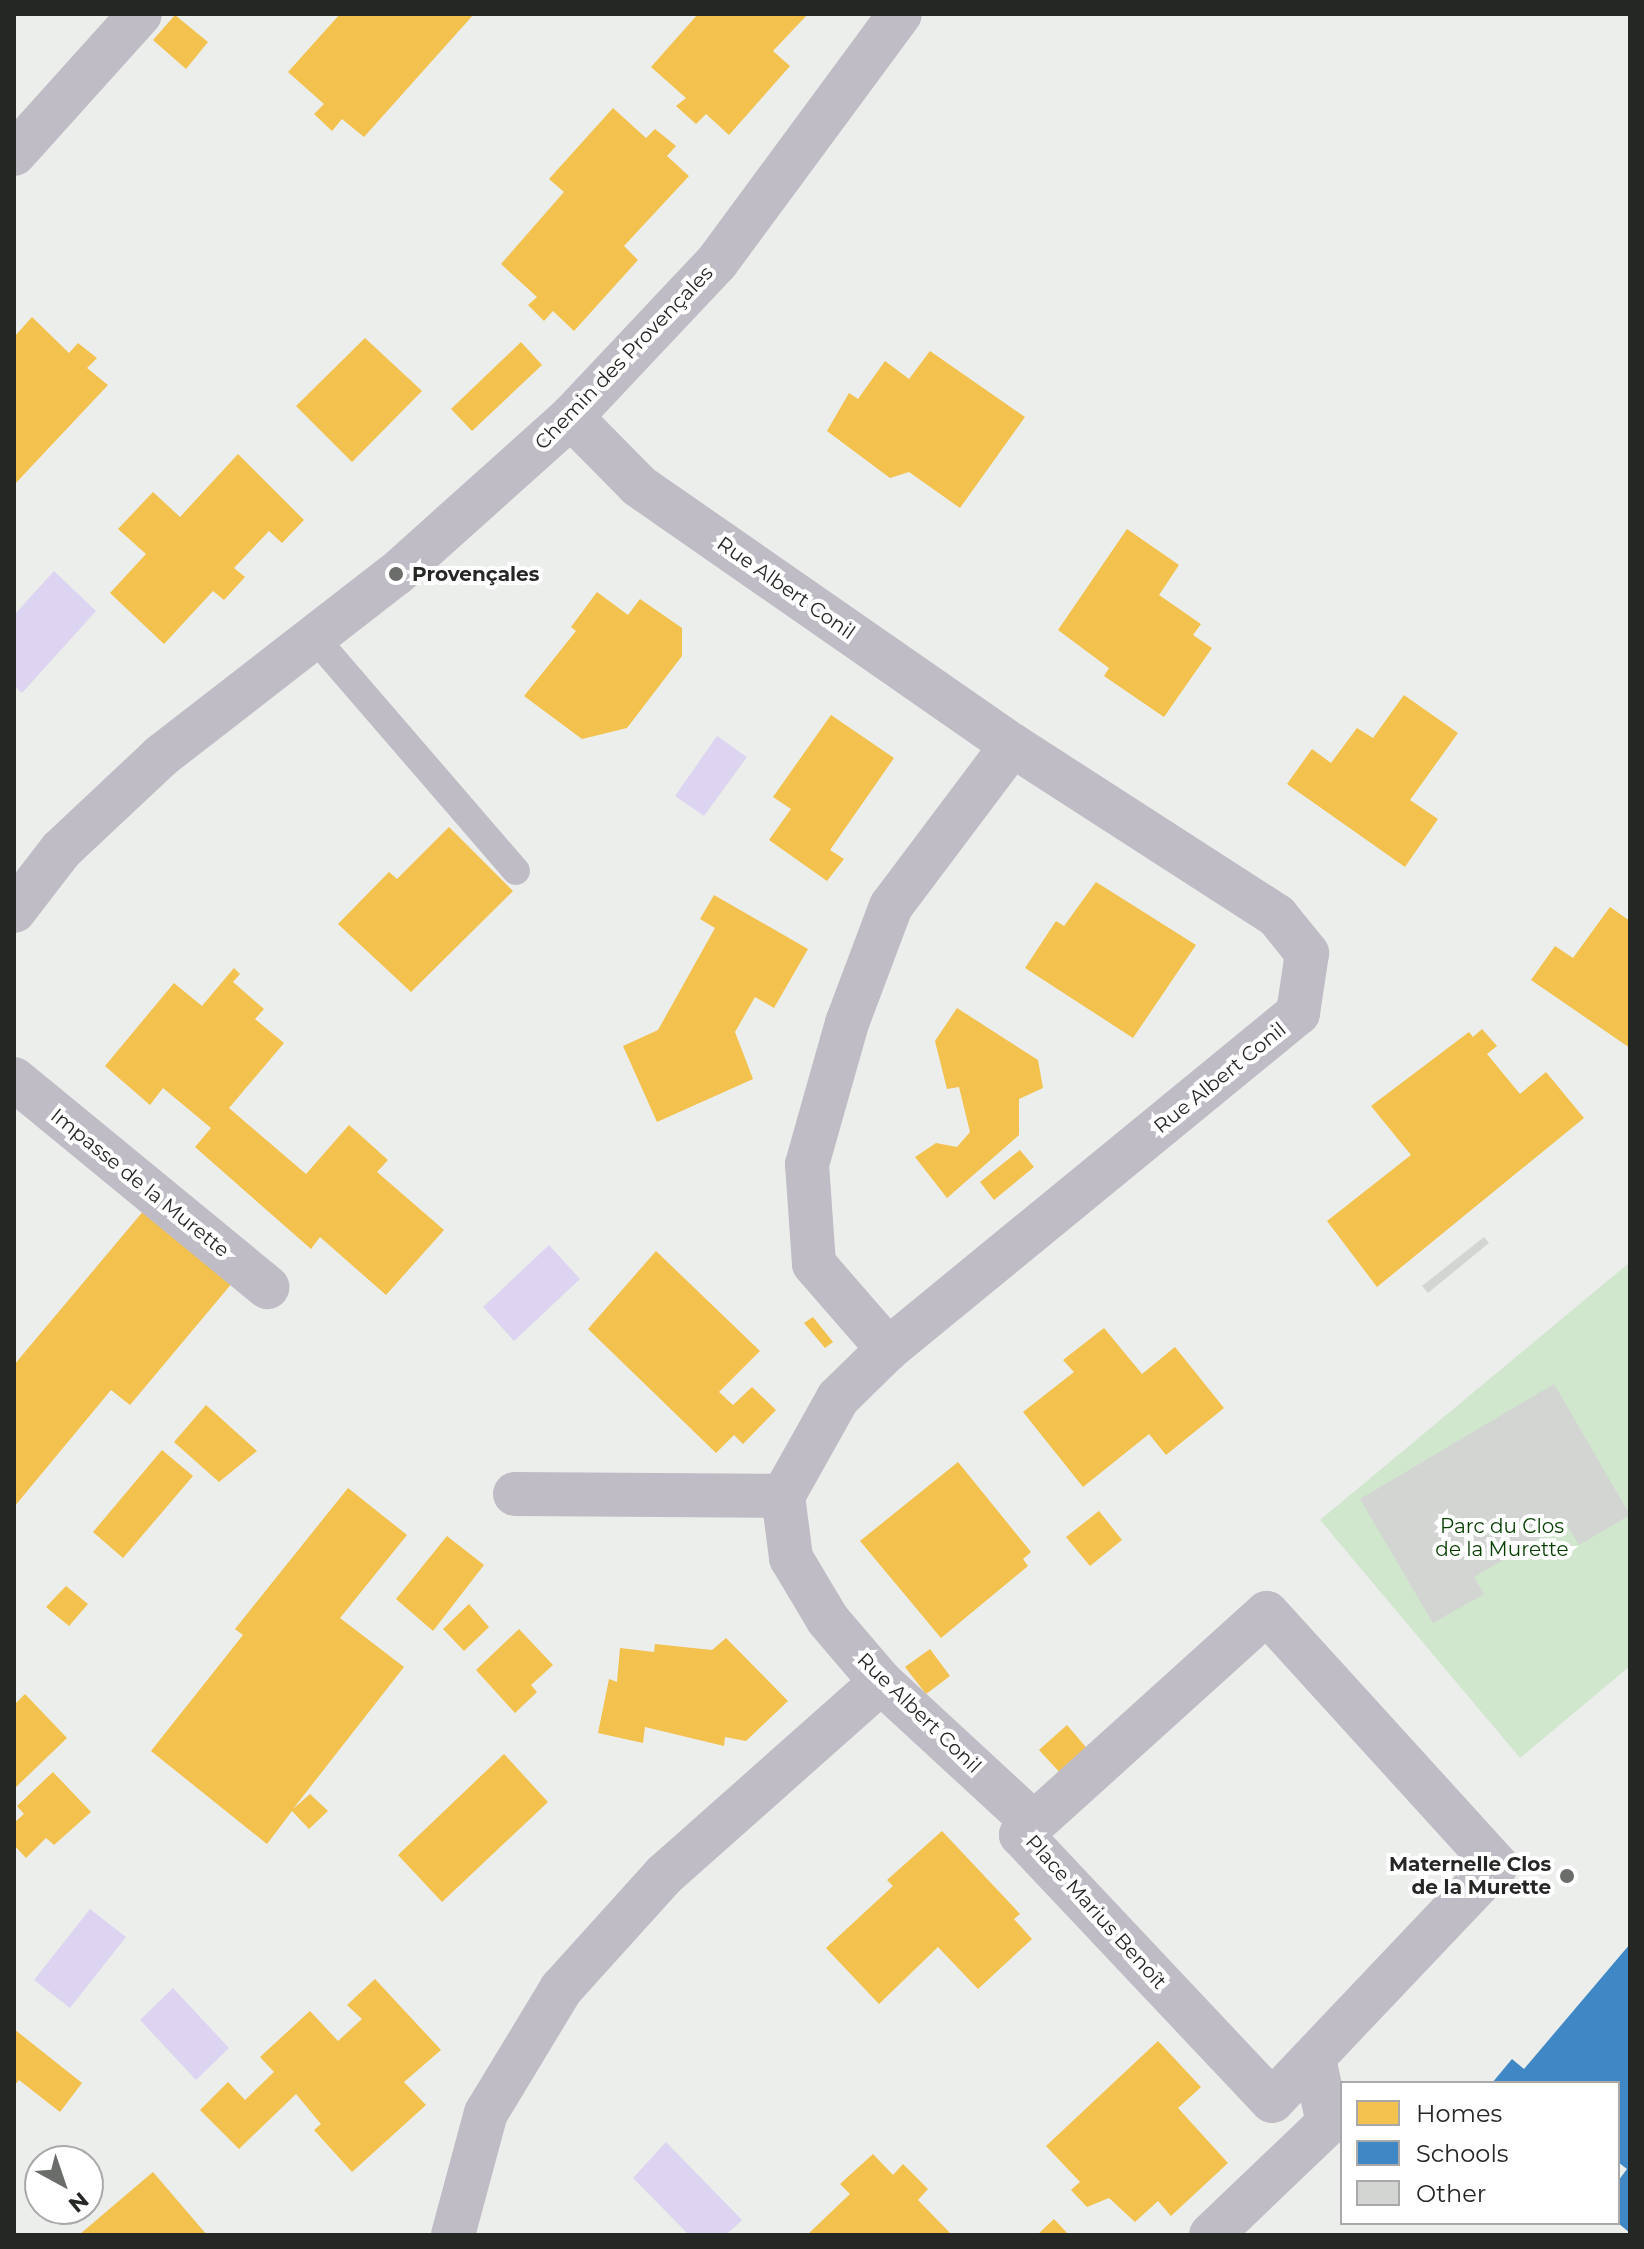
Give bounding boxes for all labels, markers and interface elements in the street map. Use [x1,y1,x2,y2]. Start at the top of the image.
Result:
street label: Chemin des Provençales [530,261,718,455]
street label: Rue Albert Conil [712,531,860,645]
place label: Provençales [412,562,539,586]
marker: Provençales [387,565,405,583]
street label: Rue Albert Conil [1149,1017,1291,1139]
street label: Impasse de la Murette [46,1104,234,1262]
park label: Parc du Clos de la Murette [1435,1514,1569,1561]
street label: Rue Albert Conil [852,1648,986,1778]
street label: Place Marius Benoît [1020,1830,1172,1994]
place label: Maternelle Clos de la Murette [1389,1852,1551,1899]
marker: Maternelle Clos de la Murette [1558,1867,1576,1885]
legend [1340,2081,1620,2225]
text: Homes [1416,2099,1502,2128]
text: Schools [1416,2139,1509,2168]
north arrow [24,2145,104,2225]
text: Other [1416,2179,1486,2208]
text: N [63,2186,94,2218]

